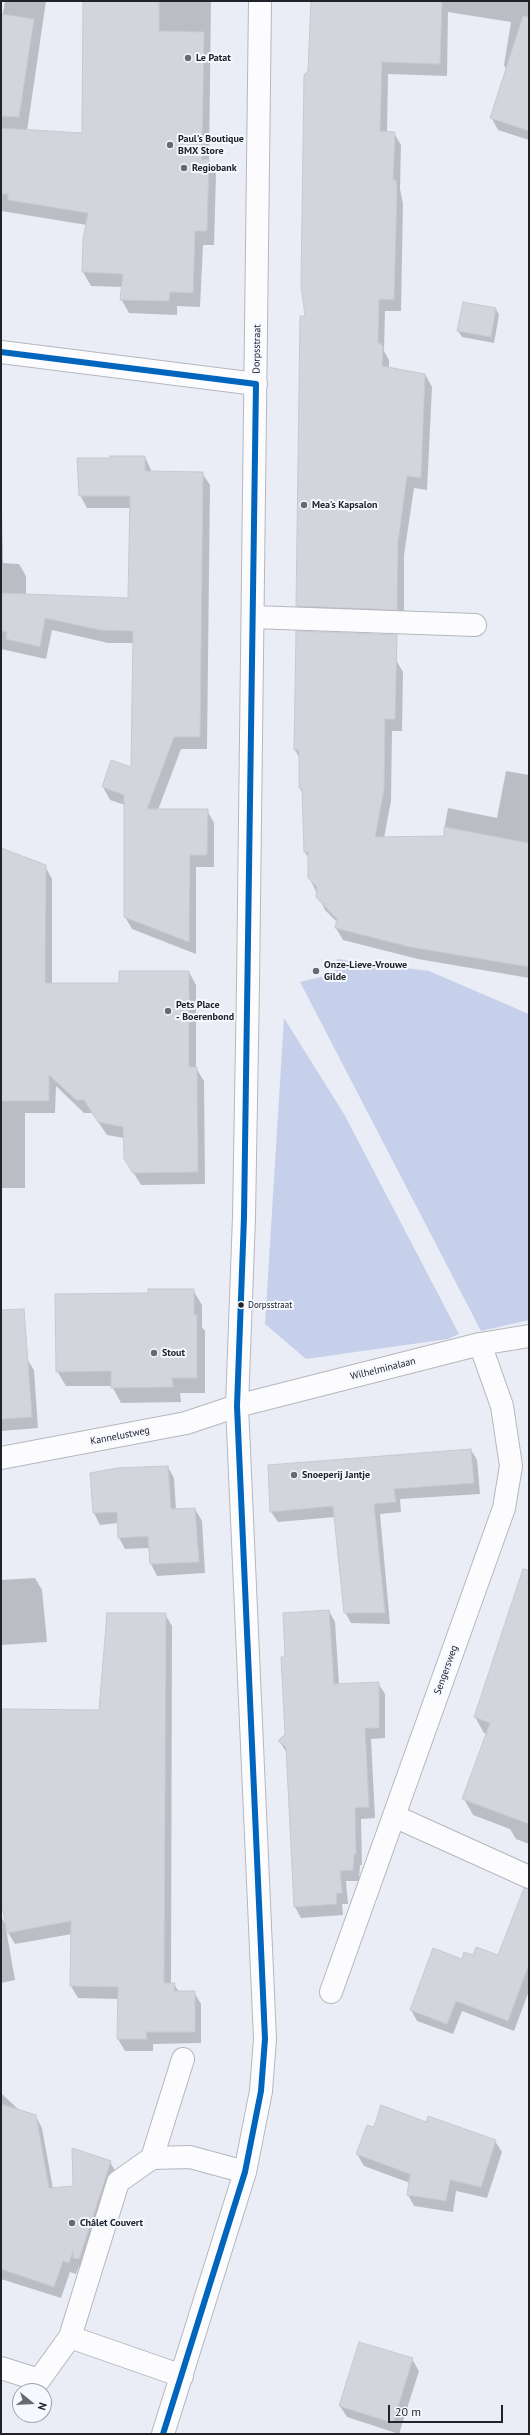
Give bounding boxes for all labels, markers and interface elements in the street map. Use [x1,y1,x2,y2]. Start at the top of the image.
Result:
place label: Le Patat [196,52,231,64]
marker: Le Patat [183,53,193,63]
place label: Paul's Boutique BMX Store [178,133,244,156]
marker: Paul's Boutique BMX Store [165,140,175,150]
place label: Regiobank [192,162,237,174]
marker: Regiobank [179,163,189,173]
street label: Dorpsstraat [251,324,263,374]
place label: Mea's Kapsalon [312,499,377,511]
marker: Mea's Kapsalon [299,500,309,510]
place label: Onze-Lieve-Vrouwe Gilde [324,959,407,982]
marker: Onze-Lieve-Vrouwe Gilde [311,966,321,976]
place label: Pets Place - Boerenbond [176,999,234,1022]
marker: Pets Place - Boerenbond [163,1006,173,1016]
marker: Dorpsstraat [236,1300,246,1310]
place label: Dorpsstraat [248,1300,292,1310]
place label: Stout [162,1347,185,1359]
marker: Stout [149,1348,159,1358]
street label: Wilhelminalaan [349,1355,417,1383]
street label: Kannelustweg [89,1424,151,1448]
place label: Snoeperij Jantje [302,1469,370,1481]
marker: Snoeperij Jantje [289,1470,299,1480]
street label: Sengersweg [432,1644,460,1696]
place label: Châlet Couvert [80,2217,143,2229]
marker: Châlet Couvert [67,2218,77,2228]
north arrow [12,2383,52,2423]
scale bar [390,2397,505,2423]
text: N [35,2401,50,2412]
text: 20 m [395,2404,421,2419]

